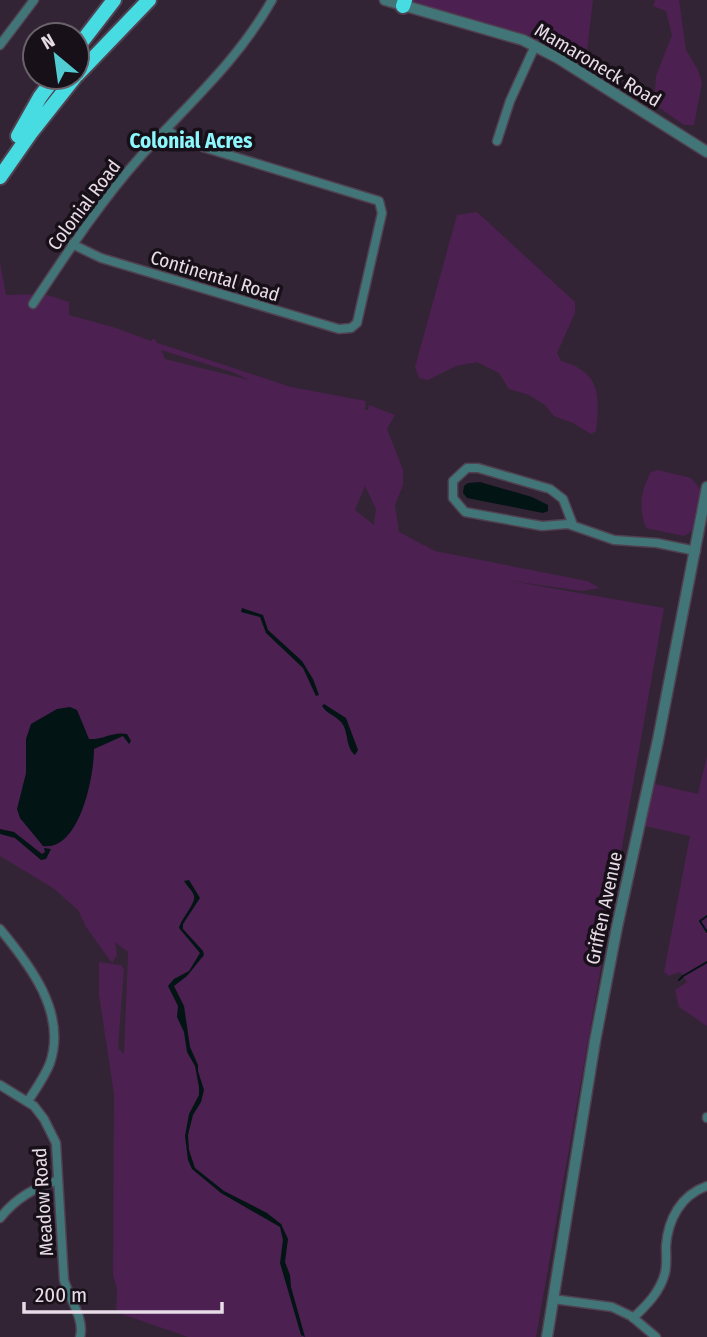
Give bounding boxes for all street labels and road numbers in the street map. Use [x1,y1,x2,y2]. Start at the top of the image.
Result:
street label: Mamaroneck Road [531,18,665,112]
street label: Colonial Road [43,155,125,255]
street label: Continental Road [148,245,282,307]
street label: Griffen Avenue [581,850,627,966]
street label: Meadow Road [28,1147,58,1257]

